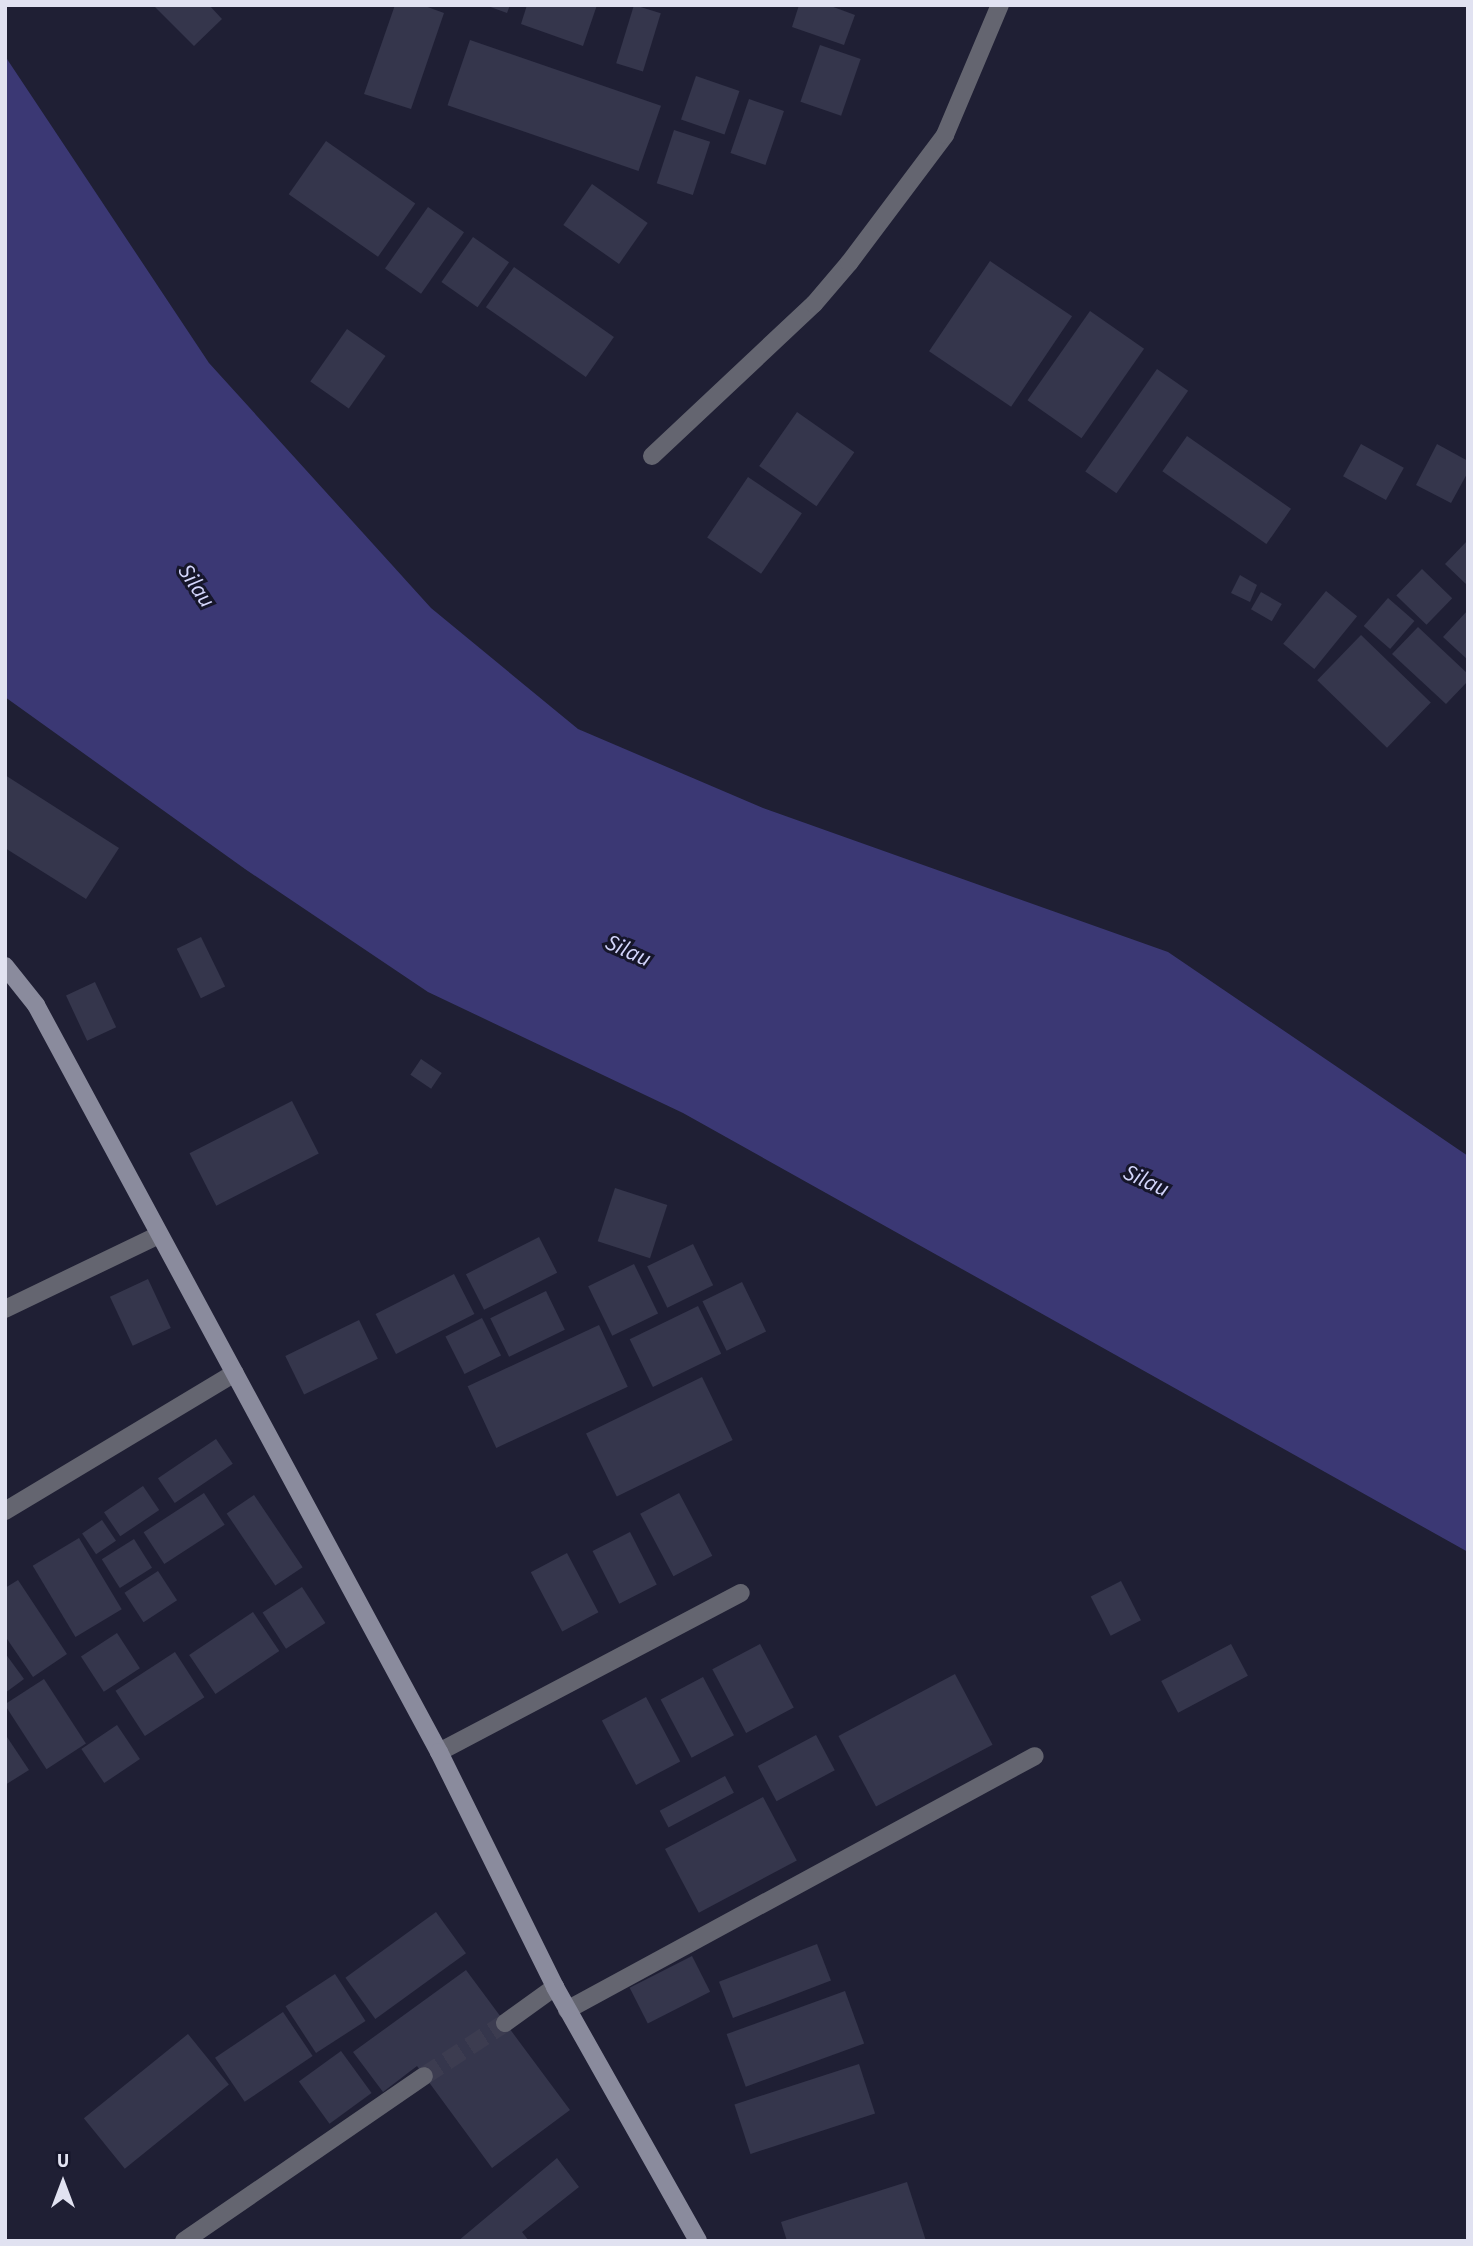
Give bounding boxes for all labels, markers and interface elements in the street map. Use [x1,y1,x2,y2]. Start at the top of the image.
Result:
water label: Silau [171,559,221,613]
water label: Silau [601,929,655,973]
water label: Silau [1119,1159,1173,1203]
north arrow [28,2148,98,2218]
text: U [57,2148,69,2175]

